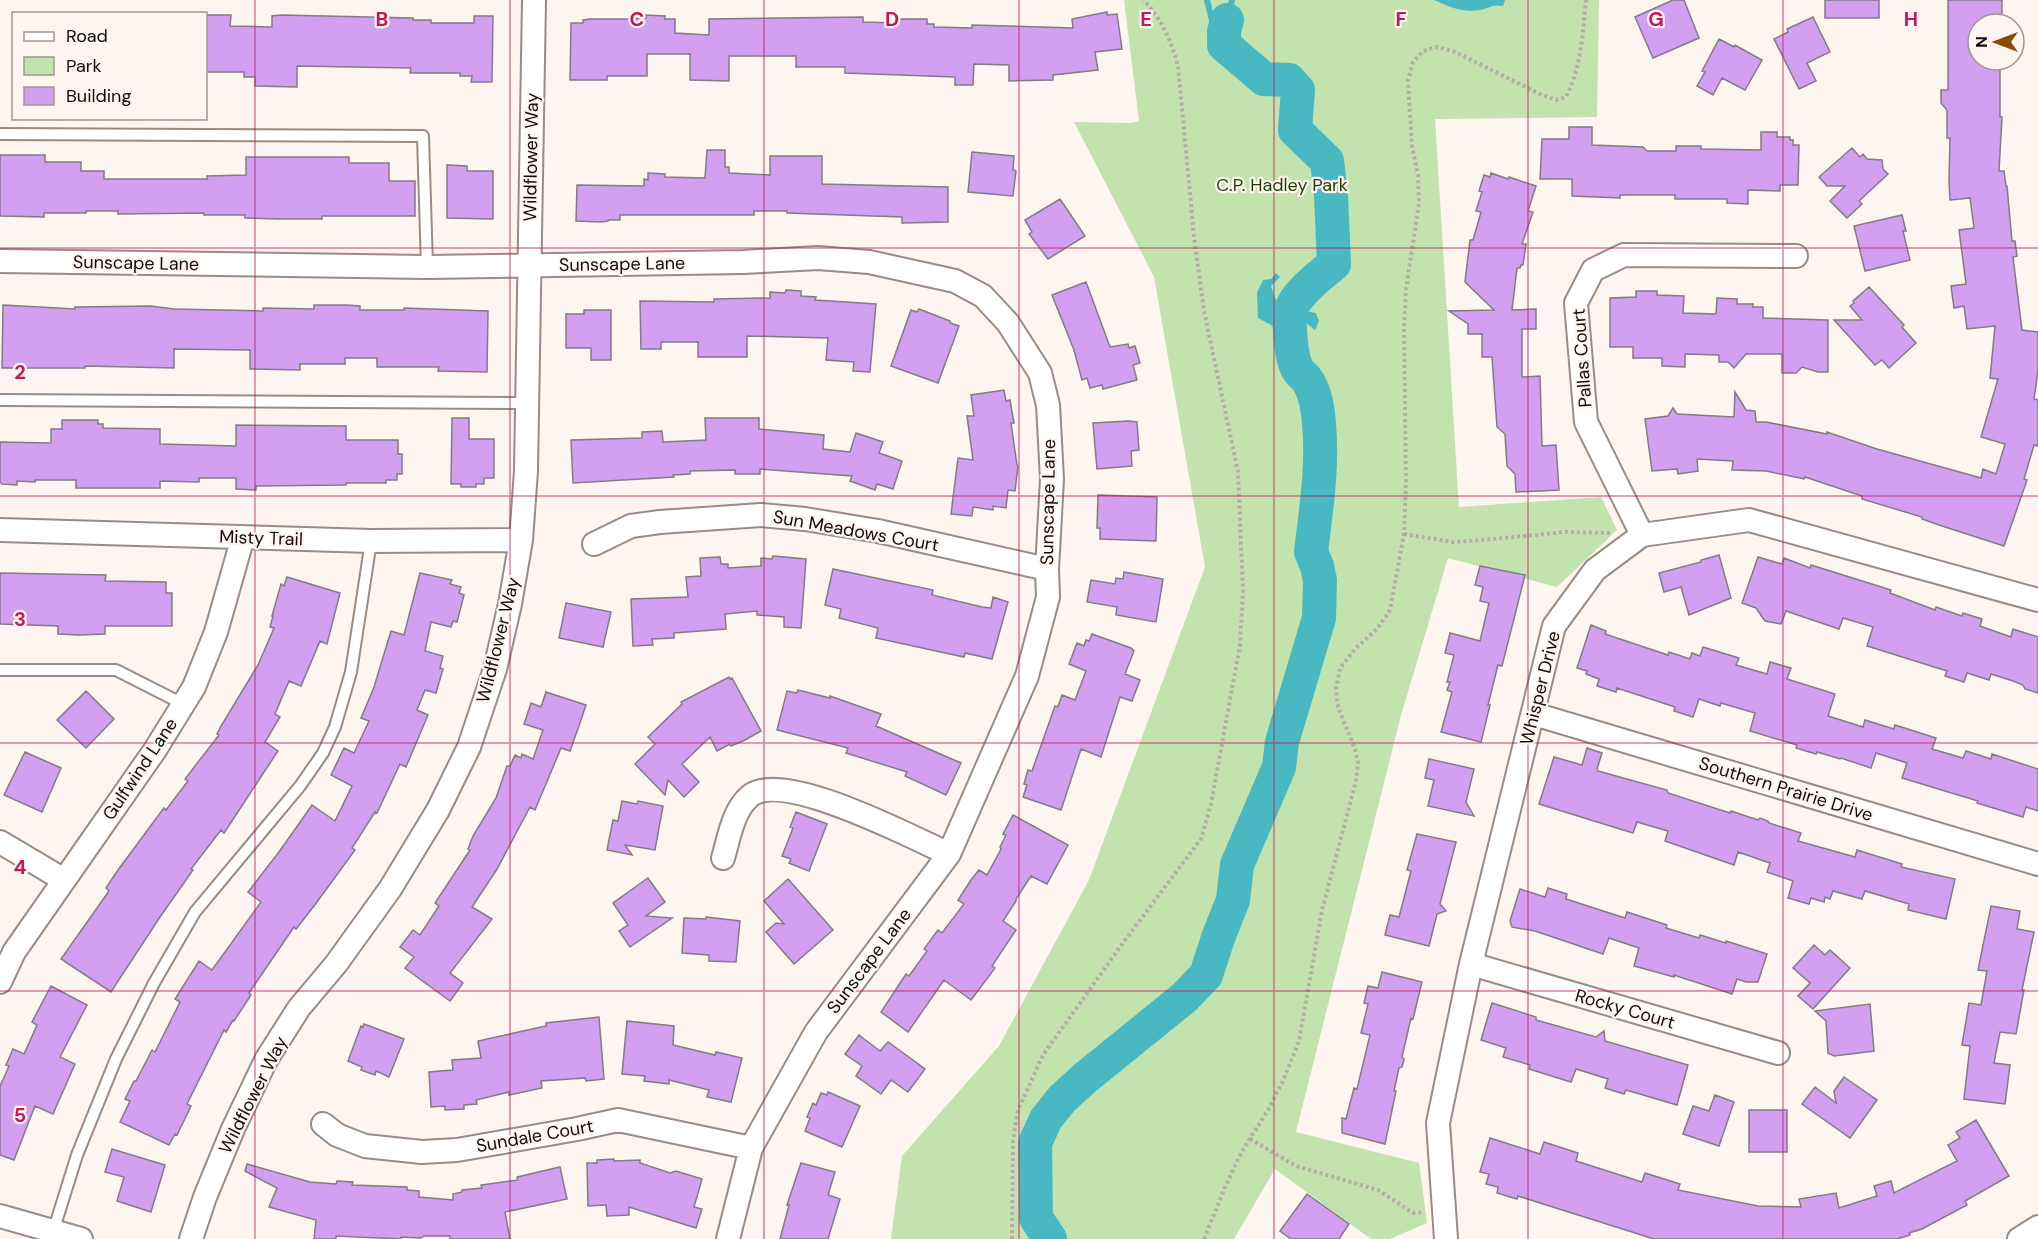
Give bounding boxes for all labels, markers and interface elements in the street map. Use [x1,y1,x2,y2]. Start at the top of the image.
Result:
text: B [376,6,388,32]
text: C [630,6,644,32]
text: D [885,6,899,32]
text: E [1140,6,1152,32]
text: F [1395,6,1407,32]
text: G [1648,6,1664,32]
text: H [1904,6,1918,32]
legend [12,12,207,120]
north arrow [1966,12,2026,72]
text: Road [66,24,108,48]
text: N [1971,36,1992,48]
text: Park [66,54,102,78]
text: Building [66,84,131,108]
street label: Wildflower Way [518,92,544,222]
park label: C.P. Hadley Park [1216,173,1348,197]
street label: Sunscape Lane [73,250,199,276]
street label: Sunscape Lane [559,251,685,277]
street label: Pallas Court [1567,308,1597,408]
text: 2 [14,359,26,385]
street label: Sunscape Lane [1035,439,1061,565]
street label: Sun Meadows Court [771,505,941,557]
street label: Misty Trail [219,525,303,551]
street label: Wildflower Way [471,575,525,705]
text: 3 [14,606,26,632]
street label: Whisper Drive [1514,628,1566,748]
street label: Gulfwind Lane [97,713,183,825]
street label: Southern Prairie Drive [1696,751,1876,827]
text: 4 [14,854,27,880]
street label: Sunscape Lane [821,903,917,1019]
street label: Rocky Court [1572,983,1678,1035]
street label: Wildflower Way [213,1032,293,1158]
text: 5 [14,1102,26,1128]
street label: Sundale Court [474,1114,596,1158]

